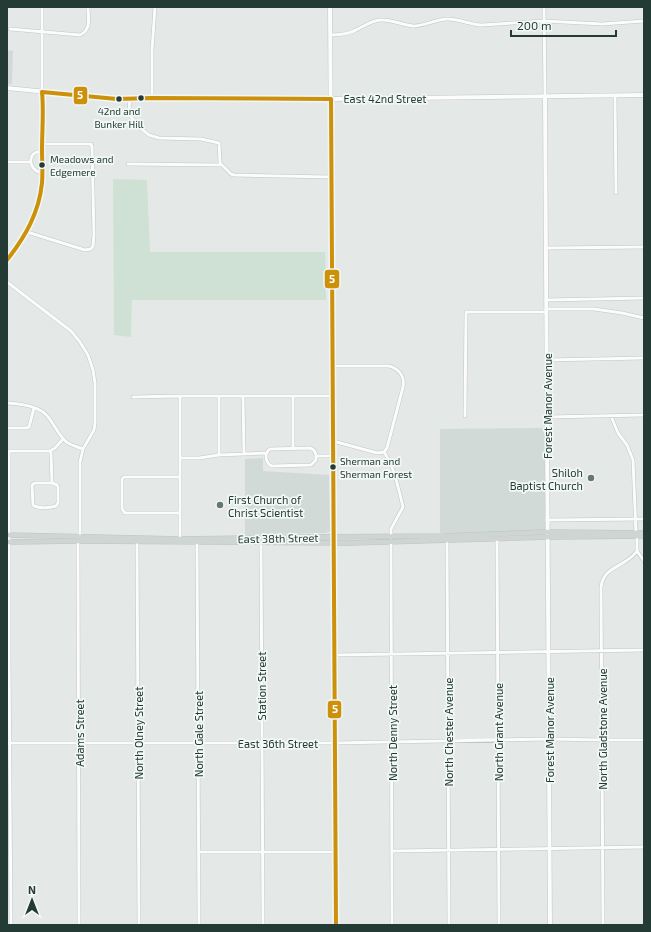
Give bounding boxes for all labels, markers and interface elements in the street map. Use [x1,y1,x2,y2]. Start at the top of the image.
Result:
scale bar [511,12,616,38]
text: 200 m [517,18,551,32]
line badge: 5 [73,86,88,105]
text: 5 [77,88,83,101]
street label: East 42nd Street [343,92,427,105]
unlabelled marker [136,93,146,103]
marker: 42nd and Bunker Hill [114,94,124,104]
place label: 42nd and Bunker Hill [94,105,144,130]
place label: Meadows and Edgemere [50,153,114,178]
marker: Meadows and Edgemere [37,160,47,170]
line badge: 5 [324,269,340,289]
text: 5 [329,272,335,285]
street label: Forest Manor Avenue [541,353,554,459]
place label: Sherman and Sherman Forest [340,455,412,480]
marker: Sherman and Sherman Forest [328,462,338,472]
place label: Shiloh Baptist Church [510,466,583,492]
marker: Shiloh Baptist Church [586,473,596,483]
place label: First Church of Christ Scientist [228,493,303,519]
marker: First Church of Christ Scientist [215,500,225,510]
street label: East 38th Street [237,531,319,545]
street label: Station Street [255,652,268,720]
street label: North Gladstone Avenue [596,668,609,790]
street label: North Chester Avenue [442,677,455,786]
street label: Forest Manor Avenue [543,677,556,783]
street label: North Grant Avenue [492,683,505,781]
street label: North Denny Street [386,685,399,781]
street label: North Olney Street [132,687,145,779]
street label: North Gale Street [192,691,205,777]
street label: Adams Street [73,699,86,767]
line badge: 5 [327,700,342,719]
text: 5 [332,702,338,715]
street label: East 36th Street [238,737,318,750]
north arrow [12,880,52,920]
text: N [28,883,36,896]

